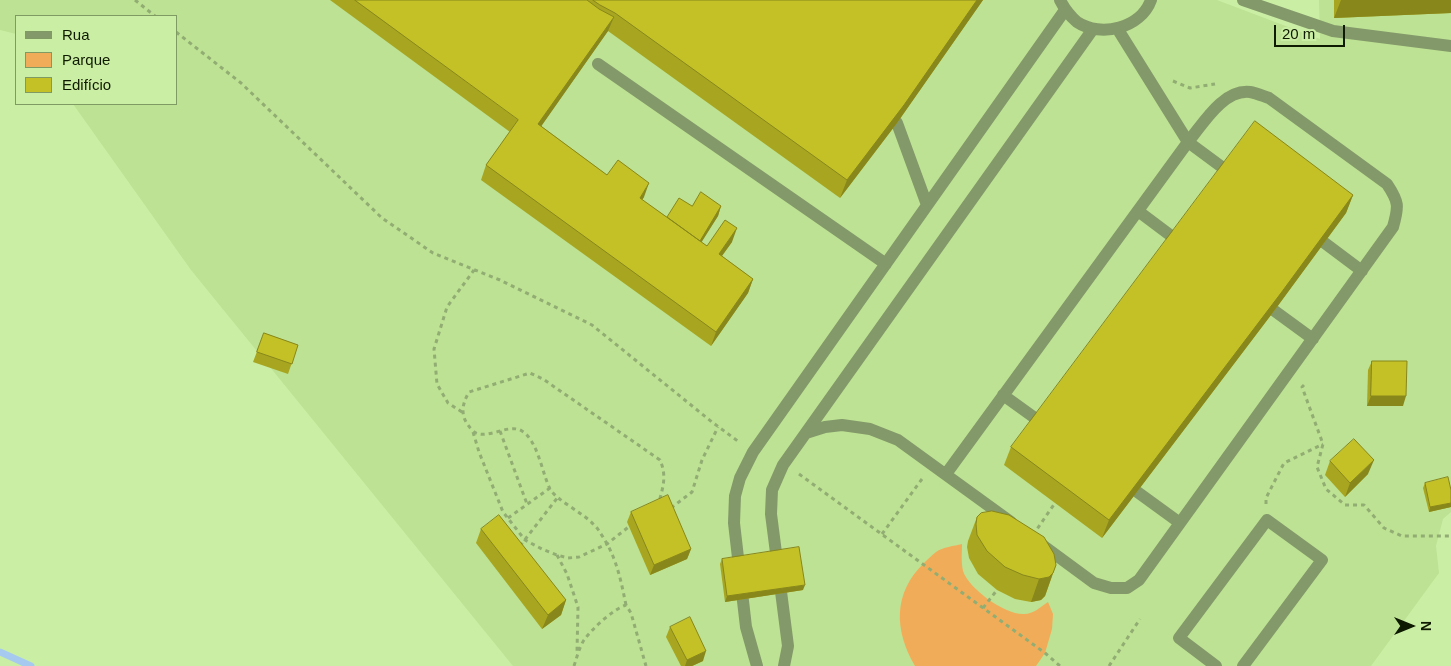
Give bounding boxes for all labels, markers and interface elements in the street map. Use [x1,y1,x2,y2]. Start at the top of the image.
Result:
legend [15,15,178,105]
scale bar [1276,15,1347,47]
text: 20 m [1282,25,1315,42]
text: Rua [62,26,90,43]
text: Parque [62,51,110,68]
text: Edifício [62,76,111,93]
north arrow [1386,601,1436,651]
text: N [1418,621,1434,631]

